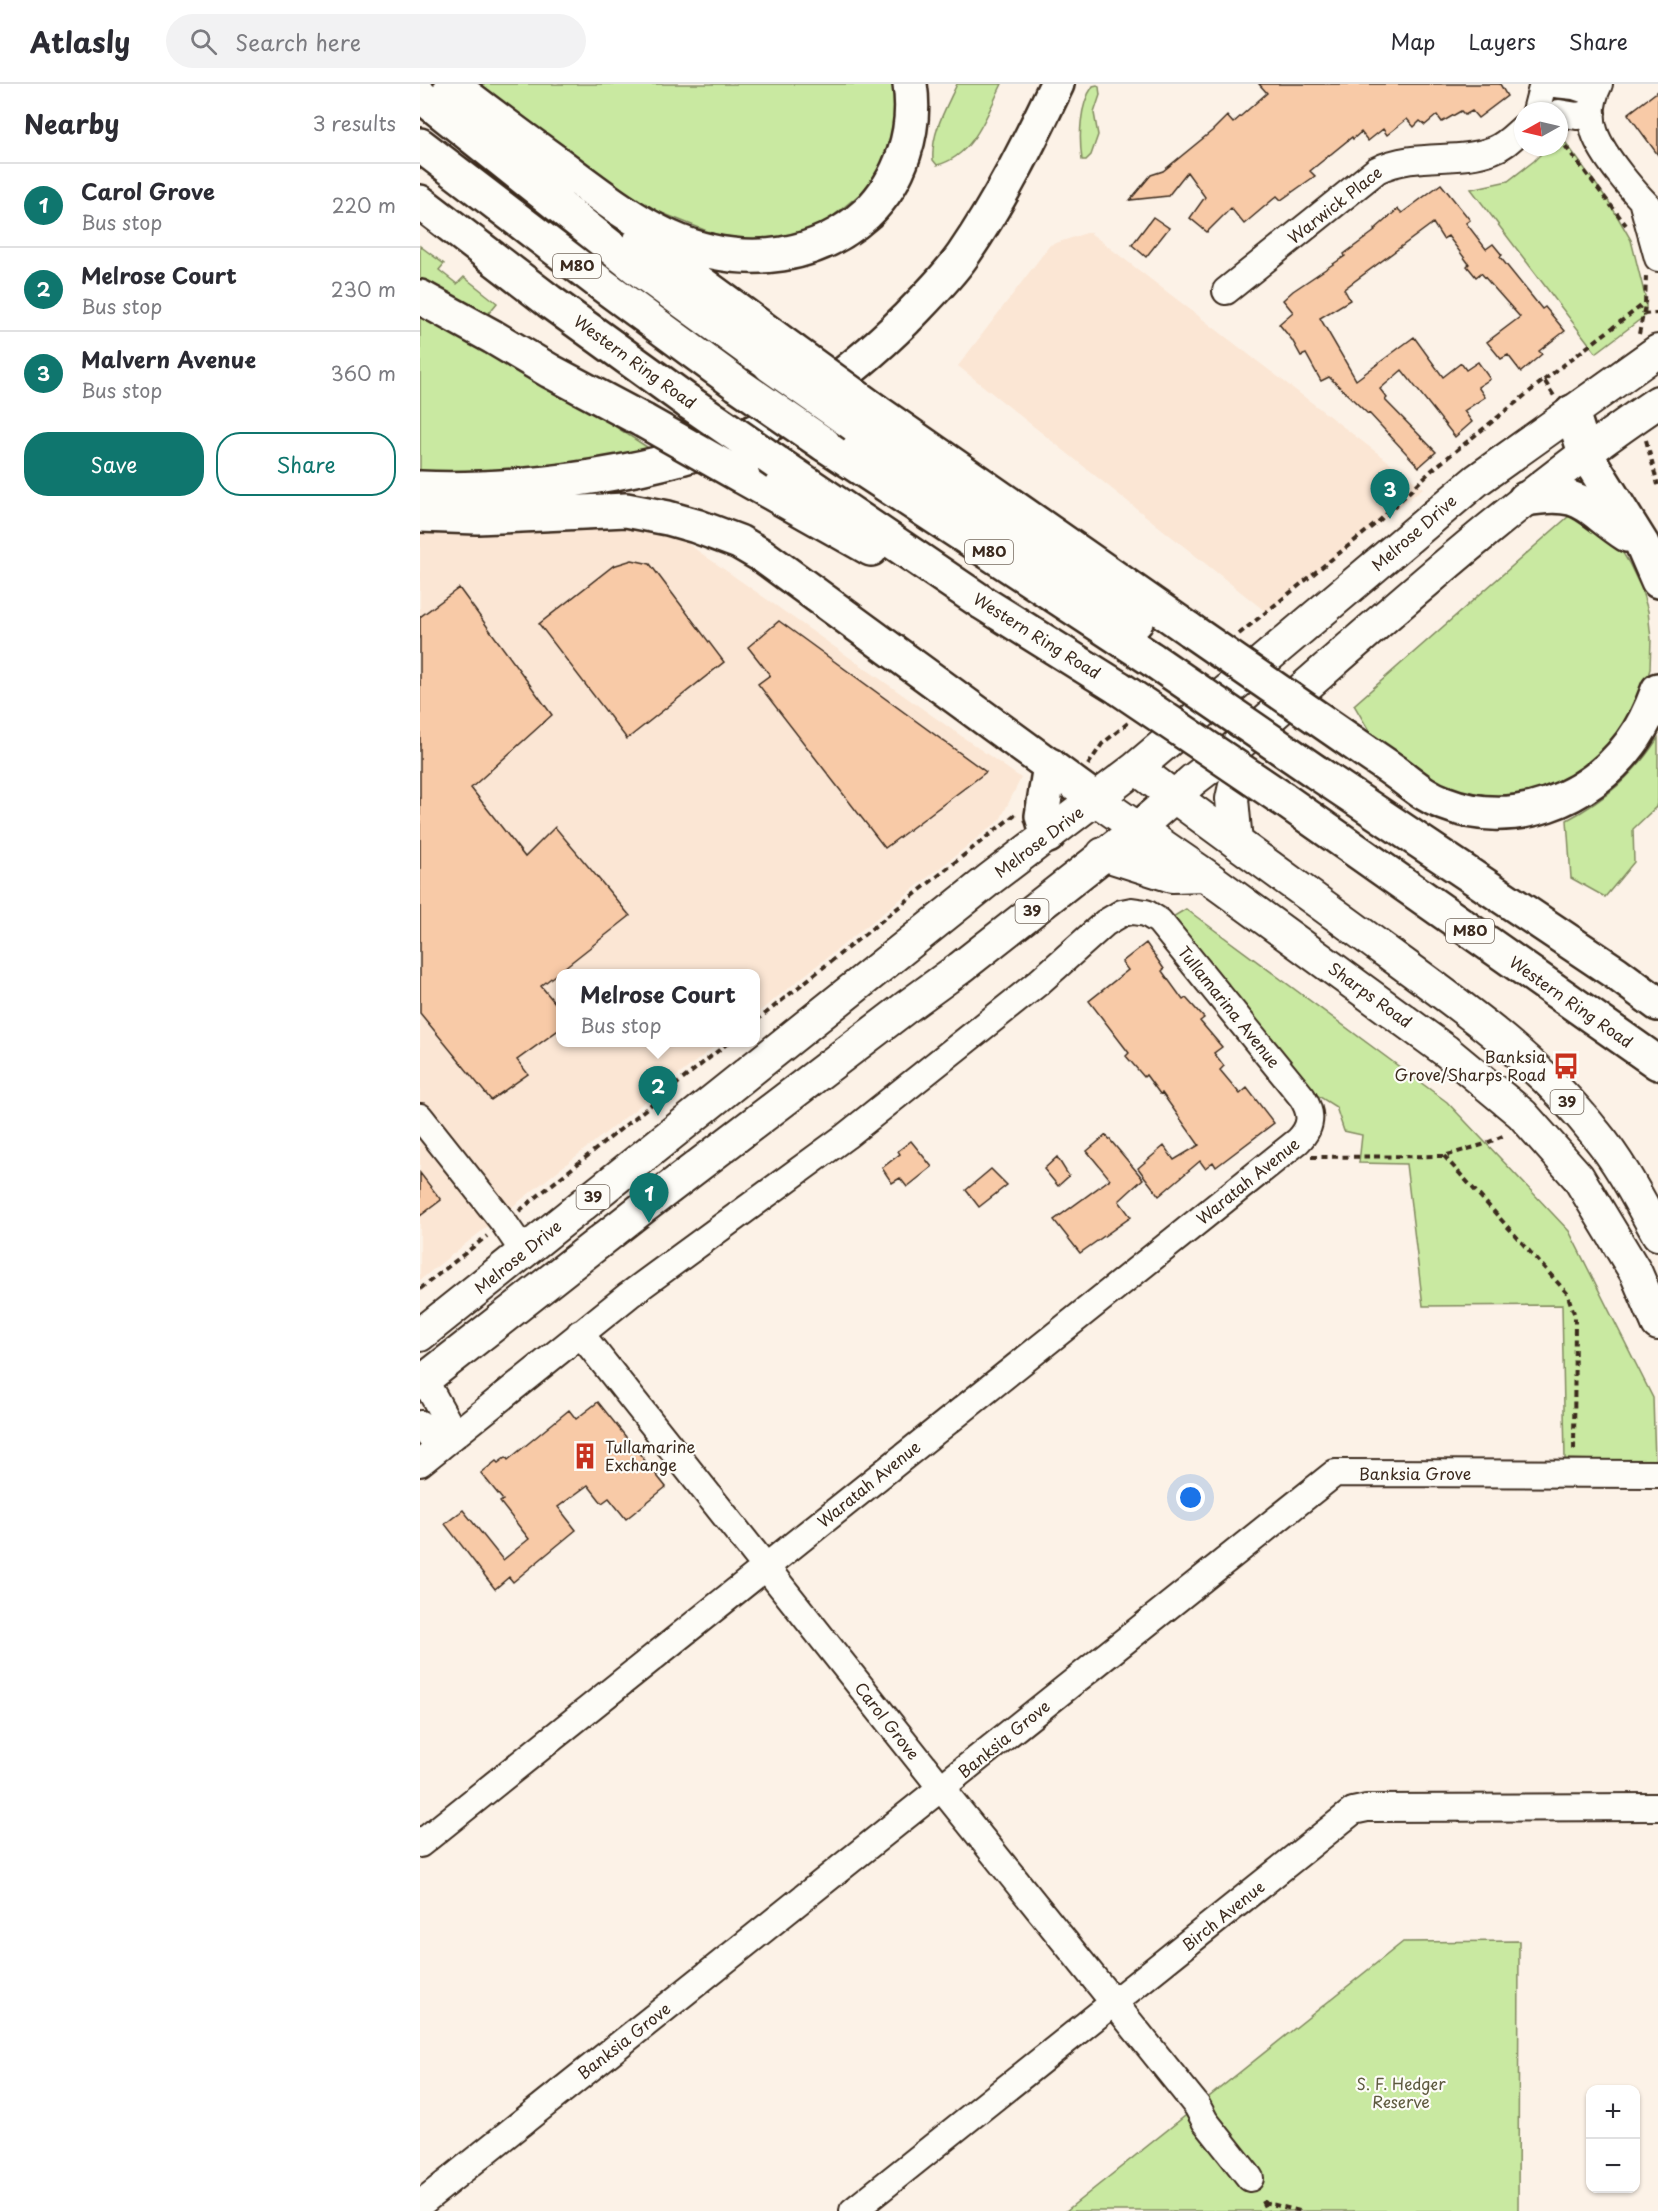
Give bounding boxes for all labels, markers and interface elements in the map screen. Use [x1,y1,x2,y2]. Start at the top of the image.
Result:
search box [166,14,586,68]
text: Atlasly [30,20,130,63]
icon: search [187,25,220,58]
text: Search here [235,25,361,58]
text: Map [1391,25,1435,57]
text: Layers [1468,25,1536,57]
text: Share [1569,25,1628,57]
north arrow [1514,102,1568,156]
text: Nearby [24,104,119,143]
text: 3 results [313,108,396,138]
street label: Warwick Place [1282,160,1387,249]
text: Carol Grove [81,174,215,207]
text: 1 [39,190,48,220]
text: 220 m [332,190,396,220]
text: Bus stop [81,207,162,237]
road number: M80 [553,254,601,278]
text: Melrose Court [81,258,237,291]
text: 2 [36,274,51,304]
text: 230 m [331,274,396,304]
text: Bus stop [81,291,162,321]
street label: Western Ring Road [569,309,702,414]
text: Malvern Avenue [81,342,256,375]
text: 3 [37,358,50,388]
text: 360 m [330,358,396,388]
text: Bus stop [81,375,162,405]
button: Save [24,432,204,496]
button: Share [216,432,396,496]
pin: 3 [1370,470,1410,519]
street label: Melrose Drive [1365,488,1461,576]
road number: M80 [965,540,1013,564]
street label: Western Ring Road [969,586,1106,684]
street label: Melrose Drive [989,800,1088,883]
road number: 39 [1016,899,1048,923]
road number: M80 [1446,919,1494,943]
street label: Tullamarina Avenue [1173,940,1287,1073]
street label: Western Ring Road [1505,949,1638,1053]
street label: Sharps Road [1324,956,1417,1033]
popup [556,969,760,1047]
text: Melrose Court [580,977,736,1010]
text: Bus stop [580,1010,662,1040]
place label: Banksia Grove/Sharps Road [1395,1044,1546,1086]
bus stop icon: Banksia Grove/Sharps Road [1551,1051,1581,1081]
pin: 2 [638,1066,678,1116]
road number: 39 [1550,1090,1584,1114]
street label: Waratah Avenue [1191,1131,1304,1229]
pin: 1 [630,1174,668,1223]
road number: 39 [576,1185,610,1209]
street label: Melrose Drive [469,1214,566,1299]
place label: Tullamarine Exchange [605,1434,695,1476]
street label: Waratah Avenue [812,1434,925,1532]
building icon: Tullamarine Exchange [570,1441,600,1471]
street label: Banksia Grove [1359,1461,1471,1485]
your location [1176,1483,1205,1512]
street label: Carol Grove [850,1676,926,1764]
street label: Banksia Grove [952,1694,1055,1783]
street label: Birch Avenue [1176,1874,1269,1956]
street label: Banksia Grove [572,1996,675,2084]
park label: S. F. Hedger Reserve [1356,2071,1446,2113]
map controls [1586,2085,1640,2193]
button: + [1586,2085,1640,2139]
button: − [1586,2139,1640,2193]

